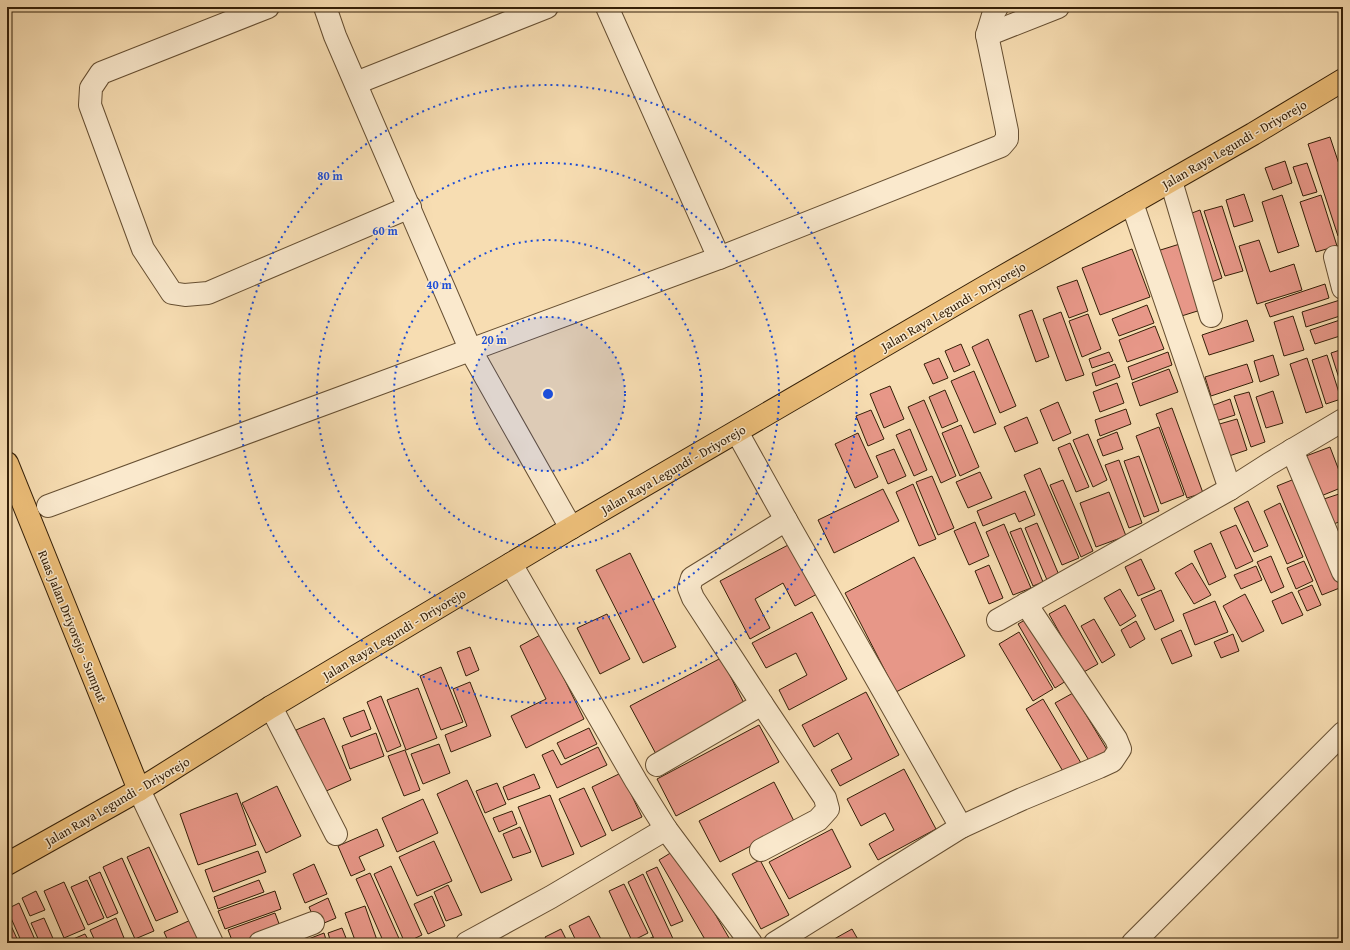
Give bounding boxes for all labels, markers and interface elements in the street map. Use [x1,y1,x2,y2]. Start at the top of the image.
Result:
street label: Jalan Raya Legundi - Driyorejo [1157,95,1310,195]
text: 80 m [317,167,343,184]
text: 60 m [372,222,398,239]
street label: Jalan Raya Legundi - Driyorejo [876,257,1029,357]
text: 40 m [426,276,452,293]
text: 20 m [481,331,507,348]
centre of rings [541,387,555,401]
street label: Jalan Raya Legundi - Driyorejo [596,420,749,520]
street label: Ruas Jalan Driyorejo - Sumput [33,547,112,706]
street label: Jalan Raya Legundi - Driyorejo [317,584,470,686]
street label: Jalan Raya Legundi - Driyorejo [40,752,193,852]

